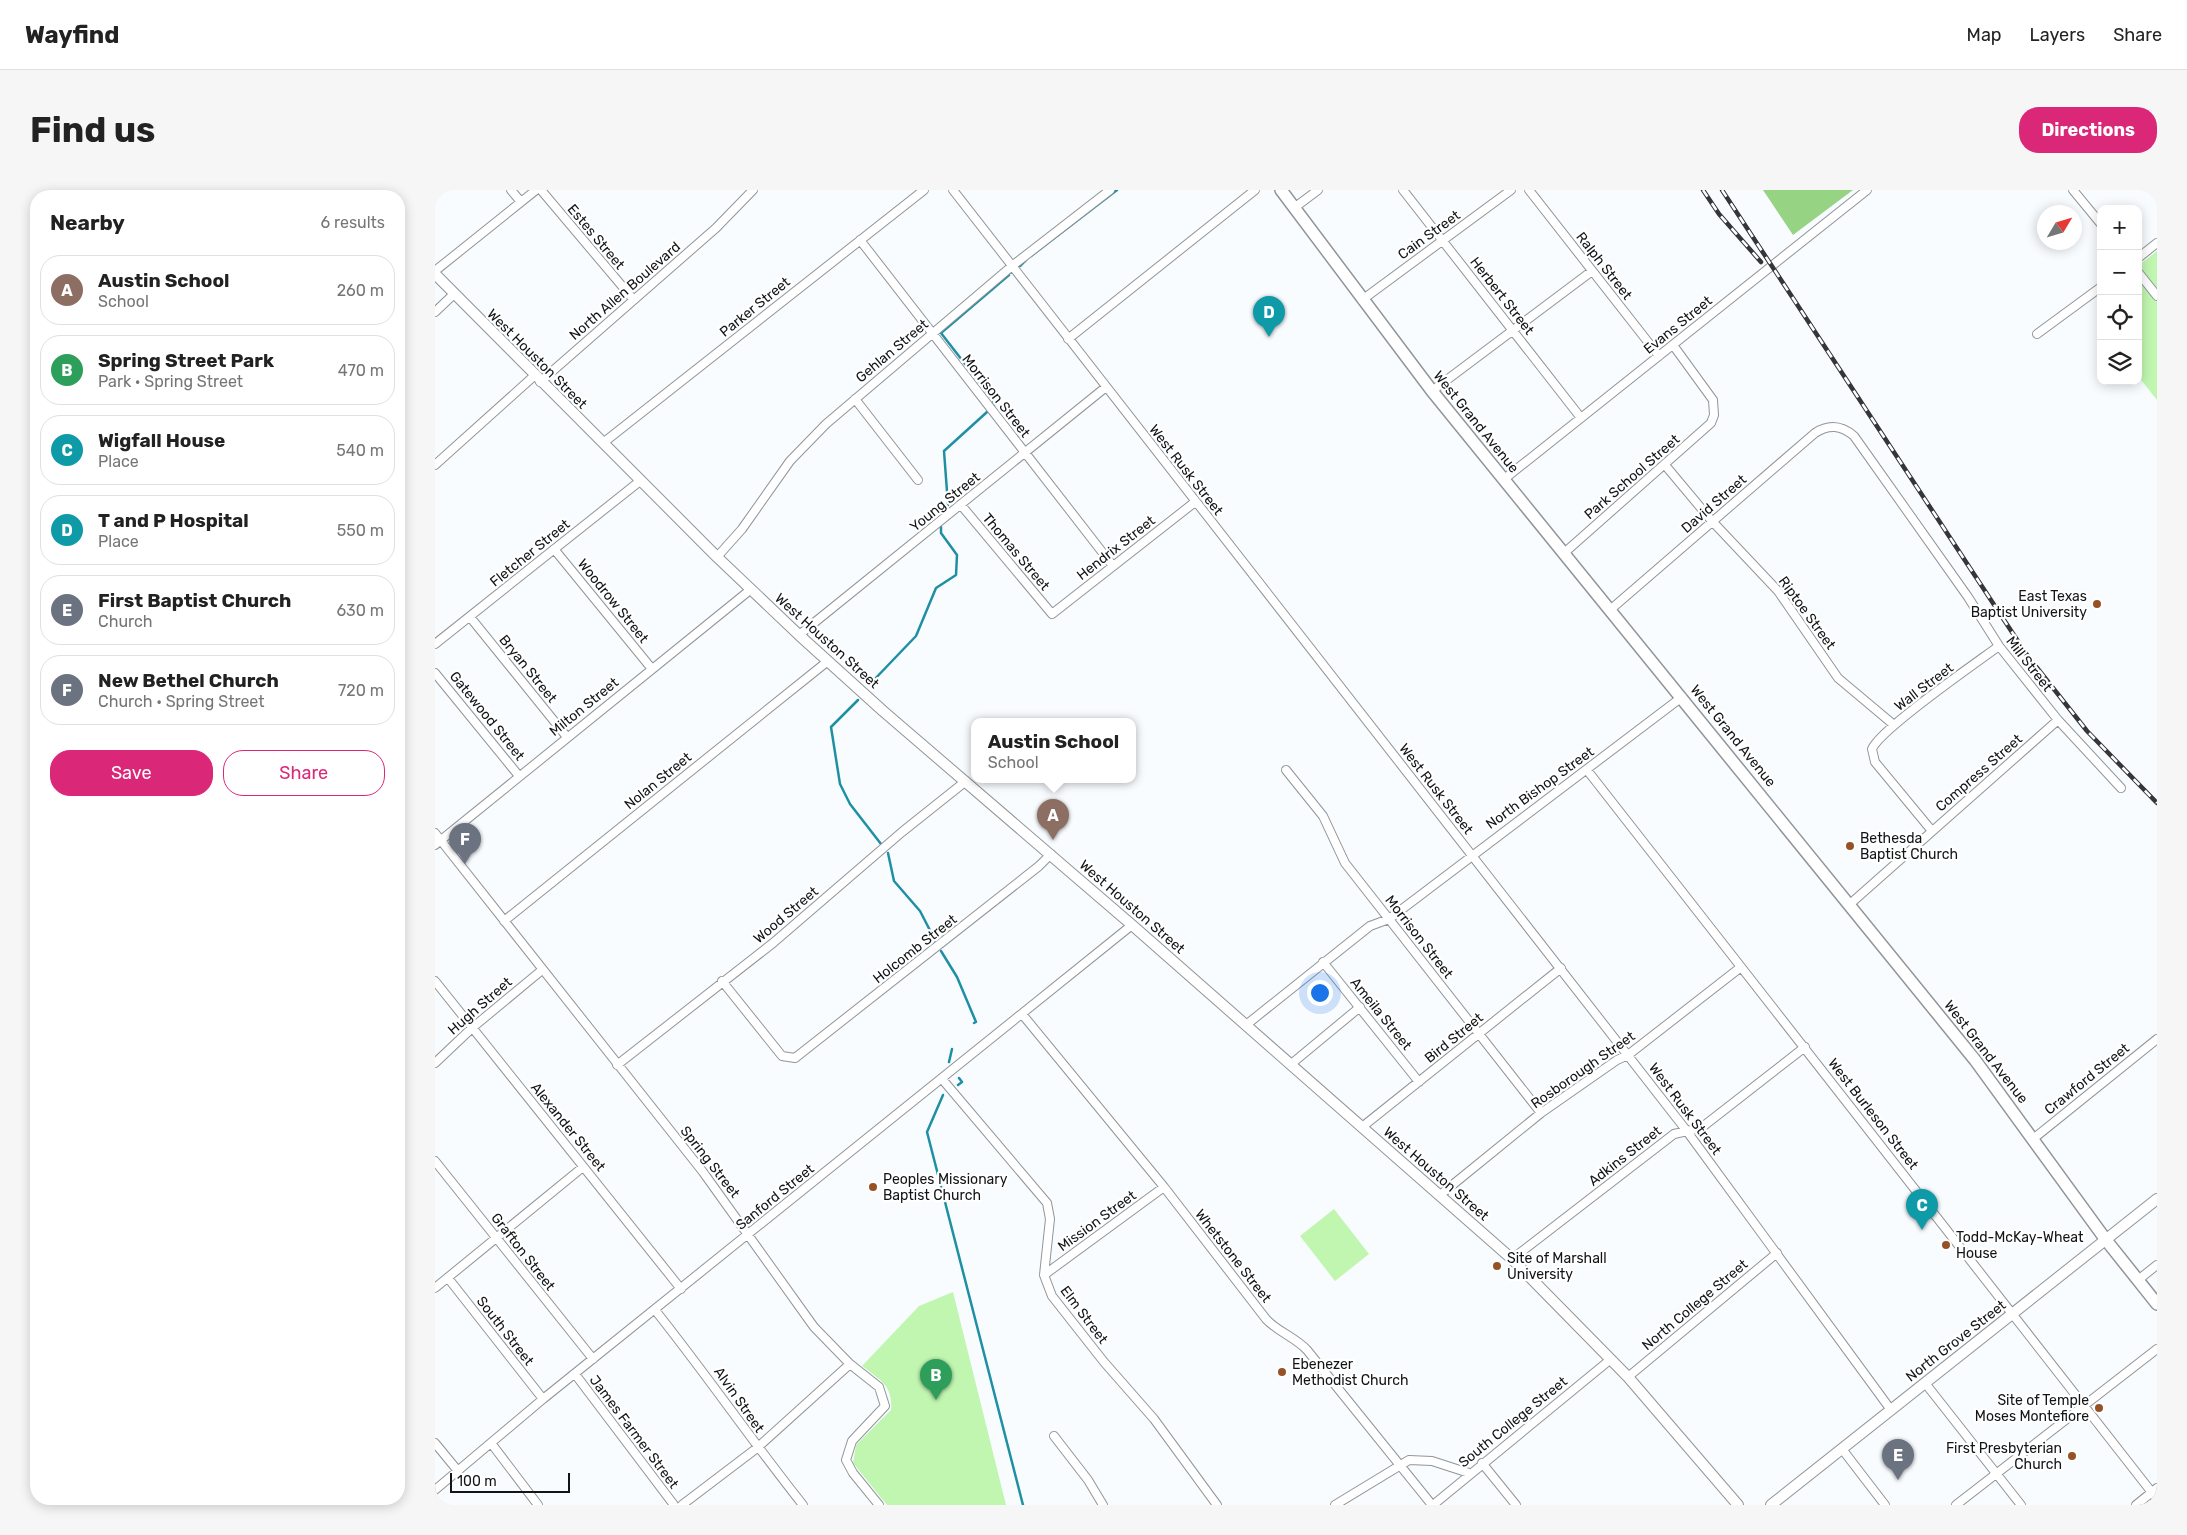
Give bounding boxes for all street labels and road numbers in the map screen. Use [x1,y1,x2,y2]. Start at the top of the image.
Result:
street label: Estes Street [564,201,629,273]
street label: Cain Street [1395,206,1464,263]
street label: Ralph Street [1572,229,1636,304]
street label: North Allen Boulevard [566,238,684,344]
street label: Herbert Street [1466,254,1538,339]
street label: Parker Street [716,273,794,341]
street label: Evans Street [1640,292,1716,358]
street label: West Houston Street [484,306,591,413]
street label: Gehlan Street [852,315,932,386]
street label: Morrison Street [958,351,1034,441]
street label: West Grand Avenue [1430,368,1522,476]
street label: West Rusk Street [1145,421,1227,519]
street label: Park School Street [1581,431,1684,523]
street label: Young Street [907,468,984,535]
street label: David Street [1678,471,1750,537]
street label: Thomas Street [979,510,1054,594]
street label: Hendrix Street [1073,512,1159,584]
street label: Fletcher Street [487,515,574,590]
street label: Woodrow Street [574,556,652,647]
street label: Riptoe Street [1775,573,1839,653]
street label: West Houston Street [771,590,883,693]
street label: Bryan Street [496,632,561,707]
street label: Mill Street [2002,633,2056,695]
street label: Wall Street [1891,659,1957,715]
street label: Gatewood Street [446,668,528,764]
street label: Milton Street [546,674,622,740]
street label: West Grand Avenue [1687,682,1779,790]
street label: Compress Street [1932,730,2026,815]
street label: West Rusk Street [1395,740,1477,838]
street label: North Bishop Street [1483,743,1598,833]
street label: Nolan Street [621,748,695,813]
street label: West Houston Street [1076,857,1189,958]
street label: Wood Street [750,883,822,947]
street label: Morrison Street [1381,892,1457,982]
street label: Holcomb Street [870,911,961,987]
street label: Hugh Street [445,973,516,1038]
street label: Ameila Street [1347,974,1416,1054]
street label: West Grand Avenue [1940,997,2032,1107]
street label: Bird Street [1421,1009,1487,1067]
street label: Rosborough Street [1528,1027,1639,1112]
street label: Crawford Street [2041,1039,2133,1118]
street label: West Burleson Street [1824,1055,1922,1174]
street label: West Rusk Street [1645,1060,1725,1159]
street label: Alexander Street [527,1079,609,1175]
street label: Adkins Street [1585,1122,1665,1190]
street label: Spring Street [677,1123,744,1202]
street label: West Houston Street [1380,1124,1493,1225]
street label: Sanford Street [733,1160,818,1234]
street label: Mission Street [1055,1187,1140,1255]
street label: Whetstone Street [1191,1206,1275,1307]
street label: Grafton Street [487,1210,559,1295]
street label: North College Street [1639,1256,1752,1354]
street label: Elm Street [1057,1283,1112,1348]
street label: South Street [473,1293,538,1369]
street label: North Grove Street [1903,1296,2010,1385]
street label: Alvin Street [710,1364,768,1437]
street label: James Farmer Street [586,1372,682,1492]
street label: South College Street [1455,1373,1571,1471]

